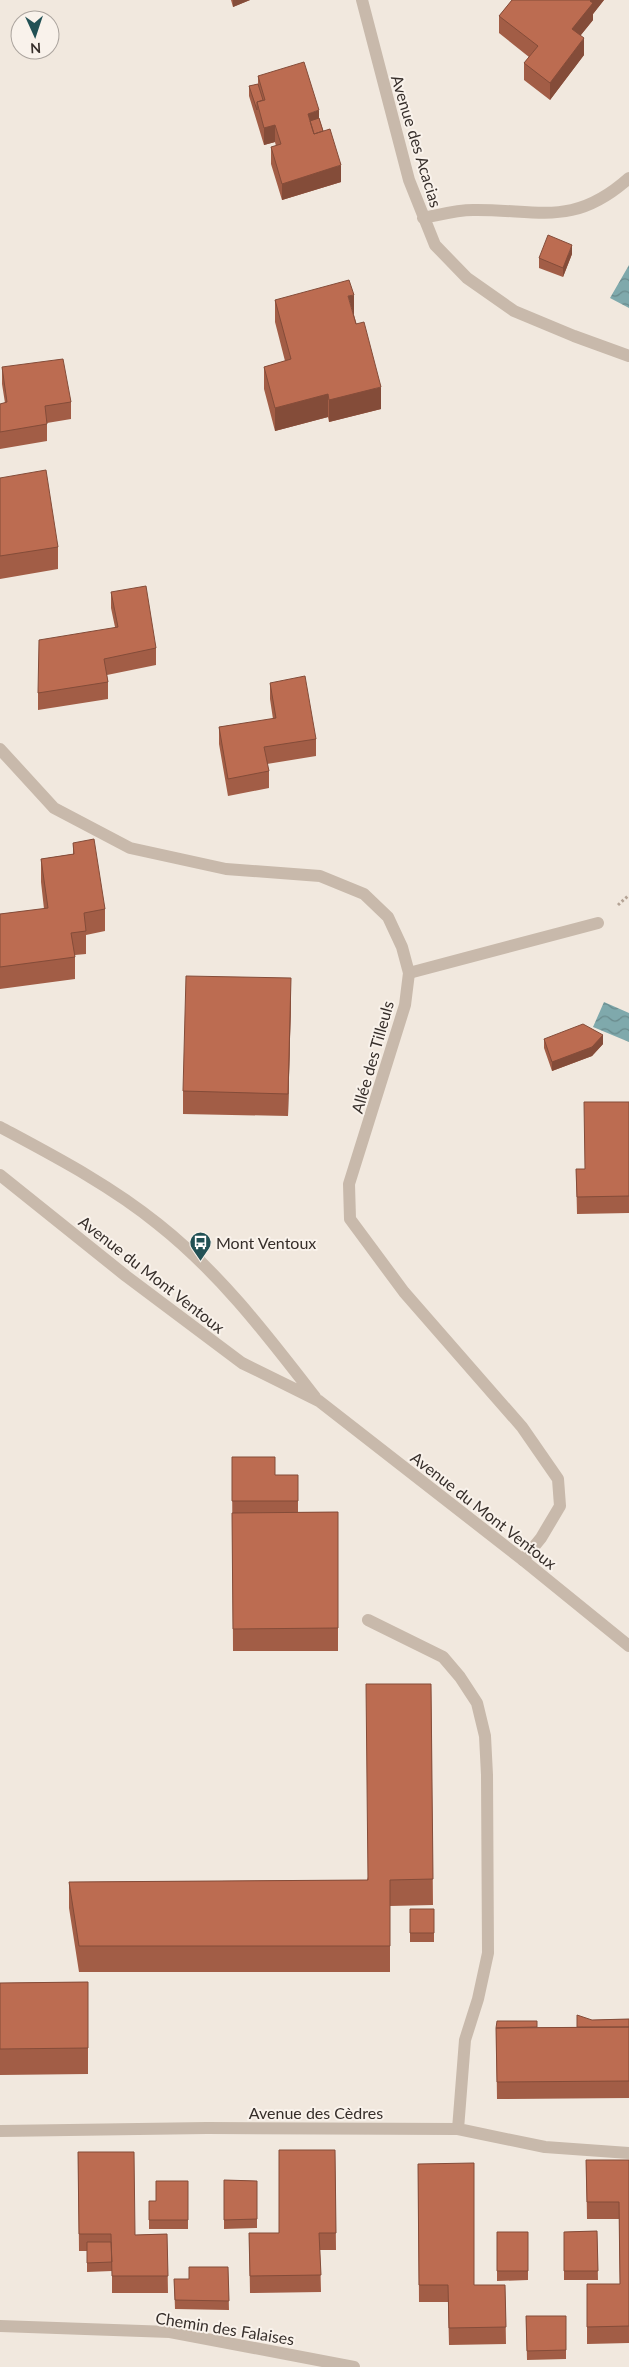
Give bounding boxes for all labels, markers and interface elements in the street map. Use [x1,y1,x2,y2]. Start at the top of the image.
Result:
north arrow [10,10,60,60]
text: N [30,40,42,57]
street label: Avenue des Acacias [388,72,446,210]
street label: Allée des Tilleuls [347,998,397,1115]
street label: Avenue du Mont Ventoux [75,1211,229,1337]
bus stop icon: Mont Ventoux [188,1230,212,1261]
place label: Mont Ventoux [216,1233,316,1252]
street label: Avenue du Mont Ventoux [407,1447,561,1573]
street label: Avenue des Cèdres [249,2103,383,2122]
street label: Chemin des Falaises [154,2308,296,2348]

